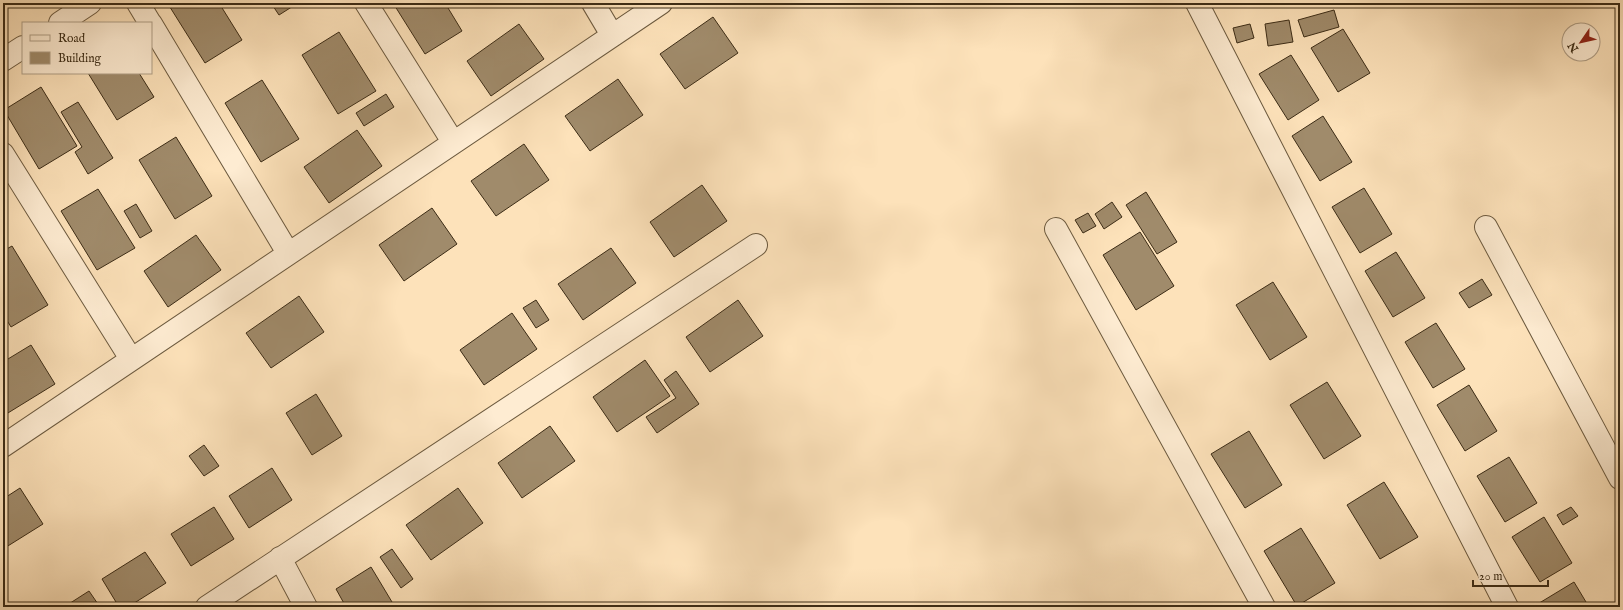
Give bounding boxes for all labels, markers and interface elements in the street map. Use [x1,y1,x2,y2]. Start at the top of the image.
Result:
legend [22,22,152,74]
north arrow [1561,22,1601,62]
text: Road [58,31,86,46]
text: N [1565,39,1583,56]
text: Building [58,51,102,66]
scale bar [1473,562,1548,588]
text: 20 m [1479,569,1502,584]

